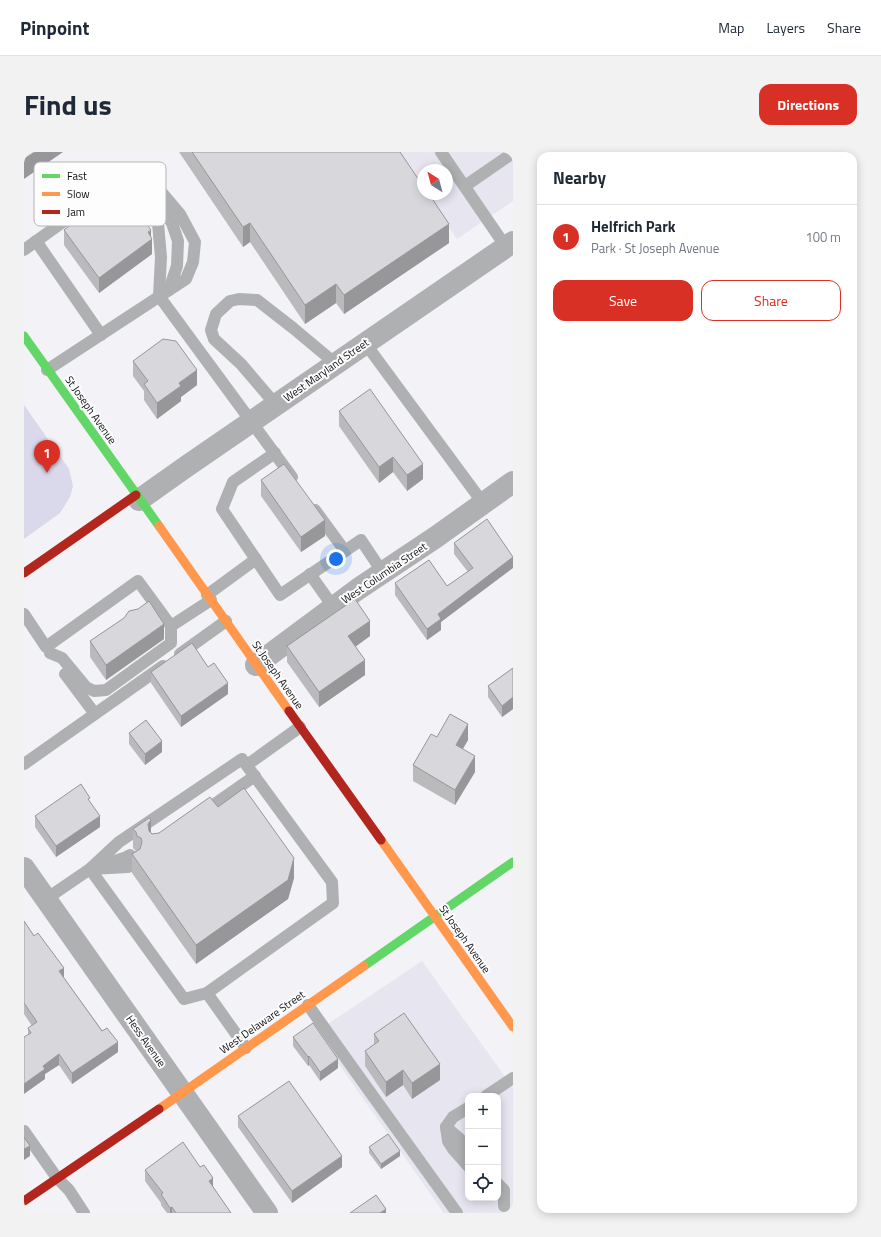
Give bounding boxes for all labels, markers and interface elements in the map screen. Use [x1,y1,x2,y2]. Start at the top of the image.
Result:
text: Pinpoint [20,13,89,42]
text: Map [718,17,744,38]
text: Layers [766,17,805,38]
text: Share [827,17,861,38]
text: Find us [24,83,112,126]
button: Directions [759,84,857,125]
legend [34,162,166,226]
north arrow [417,164,453,200]
text: Nearby [553,165,606,191]
text: Fast [67,168,87,184]
text: Slow [67,186,90,202]
text: Jam [67,204,85,220]
text: Helfrich Park [591,215,676,238]
text: 1 [562,227,570,247]
text: 100 m [805,227,841,247]
text: Park · St Joseph Avenue [591,238,719,258]
button: Save [553,280,693,321]
button: Share [701,280,841,321]
street label: West Maryland Street [280,334,372,405]
street label: St Joseph Avenue [61,373,121,448]
pin: 1 [34,440,60,473]
street label: West Columbia Street [338,538,430,608]
your location [326,549,346,569]
street label: St Joseph Avenue [248,638,308,713]
street label: St Joseph Avenue [435,902,495,977]
street label: West Delaware Street [216,986,308,1058]
street label: Hess Avenue [122,1012,170,1071]
map controls [465,1093,501,1201]
button: + [465,1093,501,1129]
button: − [465,1129,501,1165]
button: locate [465,1165,501,1201]

